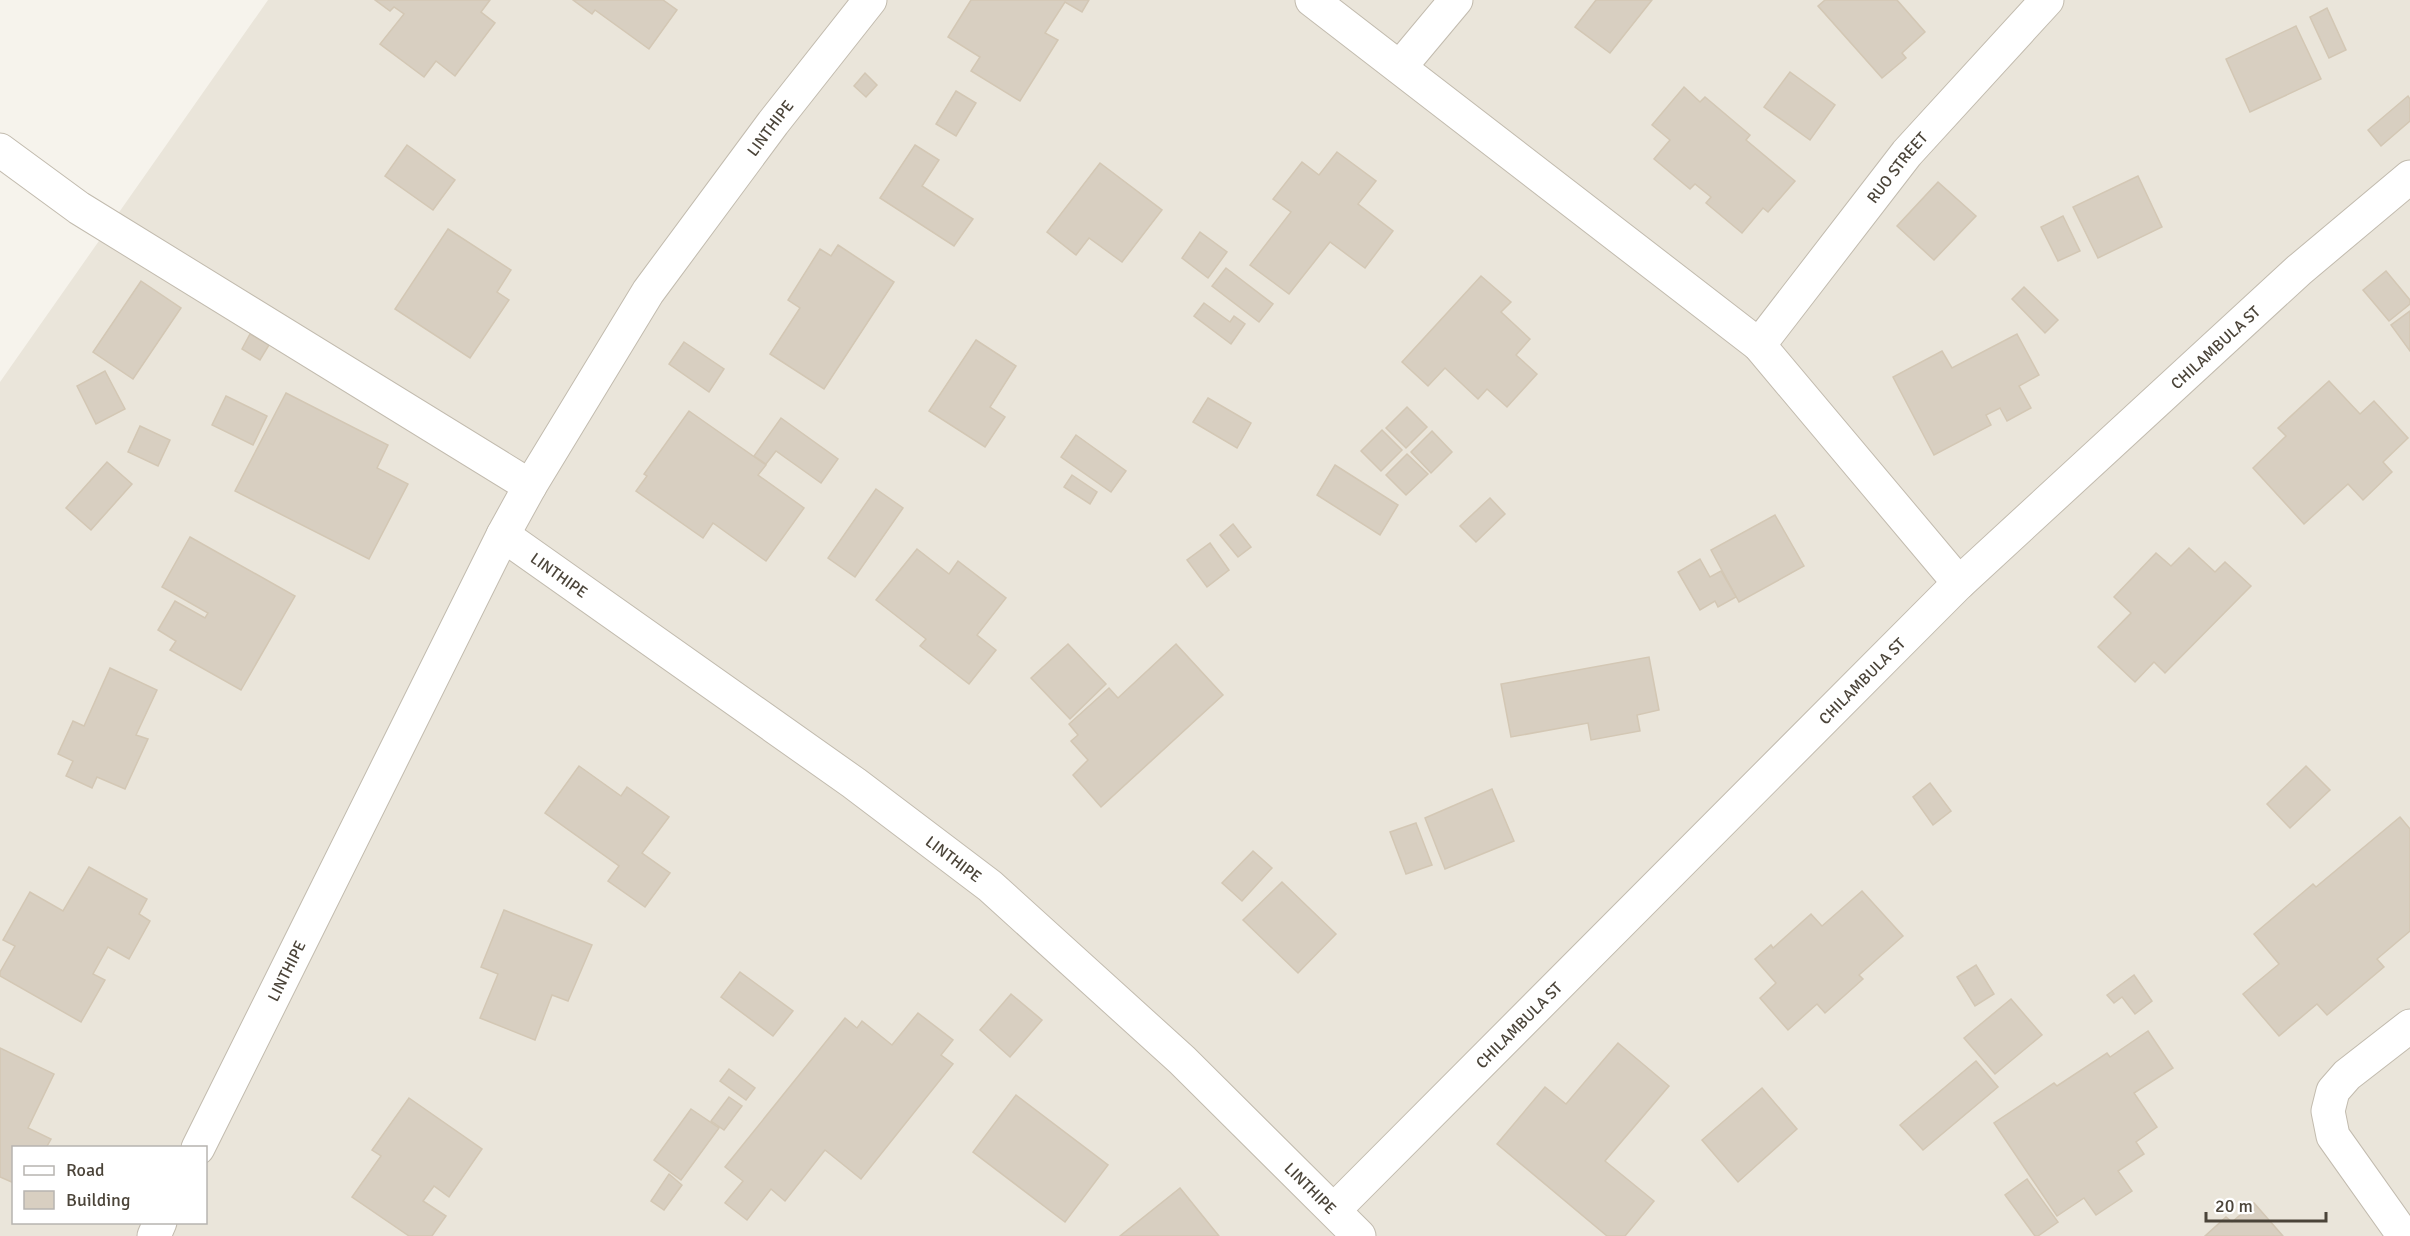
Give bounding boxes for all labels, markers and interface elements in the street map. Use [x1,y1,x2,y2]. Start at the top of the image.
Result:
street label: LINTHIPE [743,96,798,161]
street label: RUO STREET [1863,128,1932,208]
street label: CHILAMBULA ST [2167,302,2265,394]
street label: LINTHIPE [526,549,591,603]
street label: CHILAMBULA ST [1815,634,1910,729]
street label: LINTHIPE [921,832,985,887]
street label: LINTHIPE [264,937,311,1005]
street label: CHILAMBULA ST [1472,978,1567,1073]
legend [12,1146,207,1224]
text: Road [66,1159,105,1181]
street label: LINTHIPE [1280,1159,1340,1219]
scale bar [2206,1185,2326,1223]
text: Building [66,1189,130,1211]
text: 20 m [2215,1195,2253,1217]

